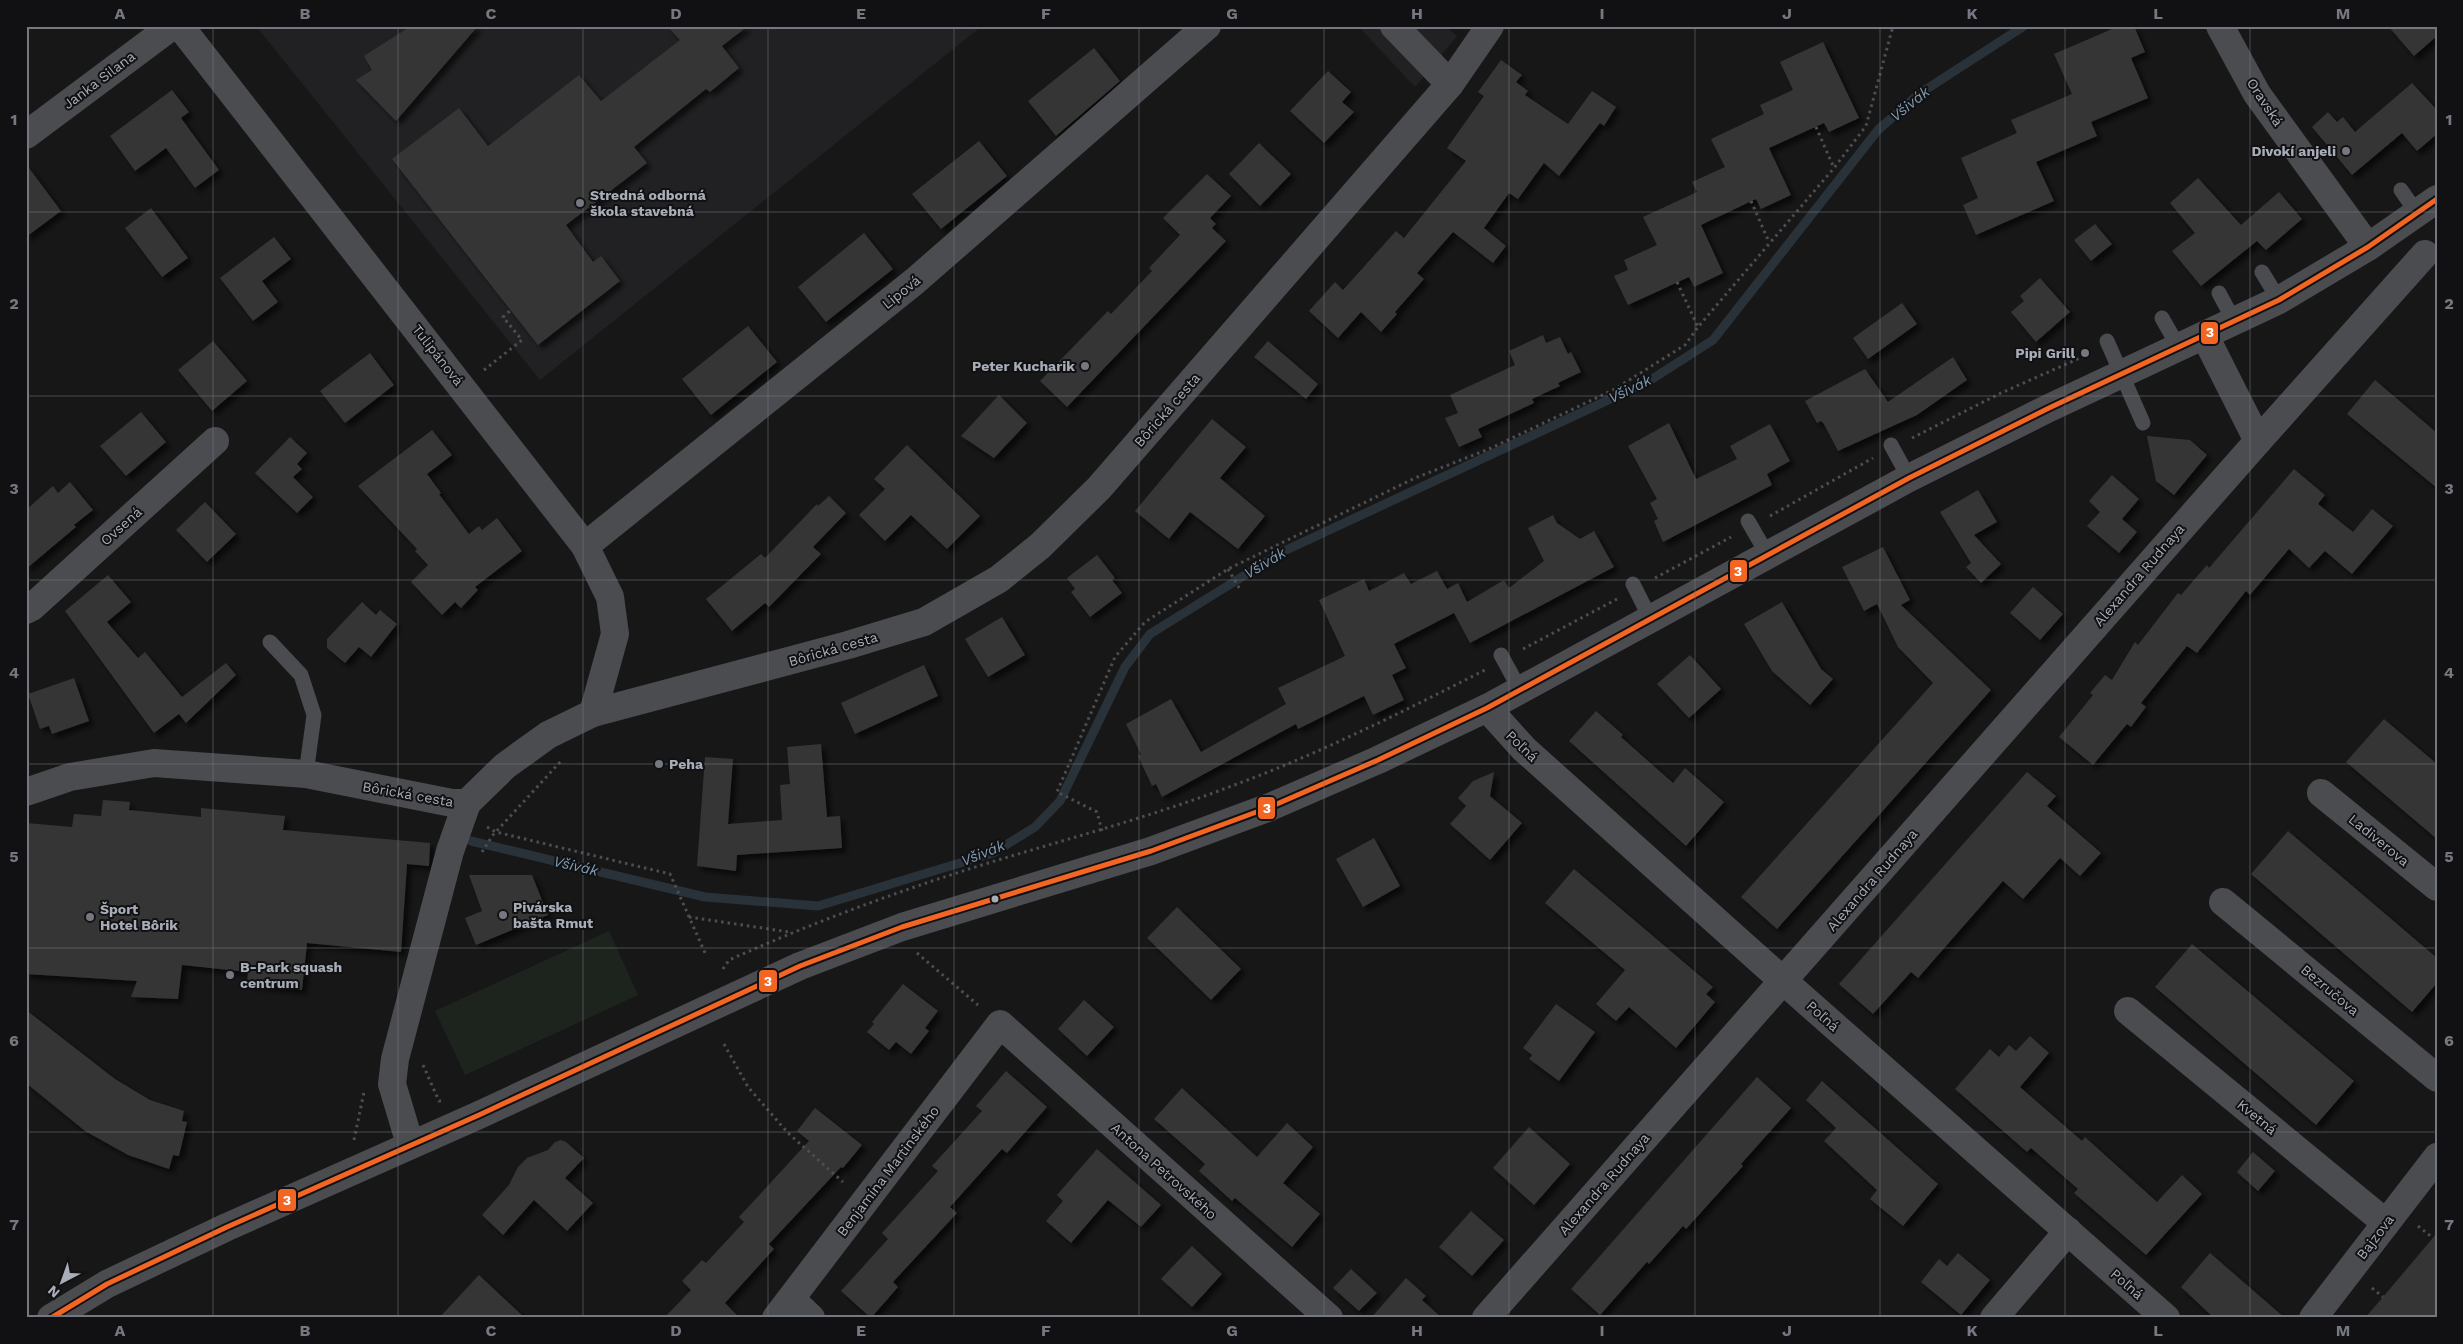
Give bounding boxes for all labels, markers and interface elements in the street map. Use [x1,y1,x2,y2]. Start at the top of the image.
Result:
text: A [115,4,126,23]
text: B [300,4,311,23]
text: C [486,4,497,23]
text: D [670,4,682,23]
text: E [856,4,866,23]
text: F [1041,4,1051,23]
text: G [1226,4,1238,23]
text: H [1411,4,1423,23]
text: I [1599,4,1605,23]
text: J [1782,4,1792,23]
text: K [1966,4,1978,23]
text: L [2153,4,2163,23]
text: M [2336,4,2350,23]
street label: Janka Silana [60,48,138,112]
street label: Oravská [2244,75,2286,129]
water label: Všivák [1887,82,1934,125]
text: 1 [11,110,17,129]
text: 1 [2446,110,2452,129]
place label: Divokí anjeli [2251,143,2336,159]
marker: Divokí anjeli [2340,145,2352,157]
place label: Stredná odborná škola stavebná [590,187,707,219]
marker: Stredná odborná škola stavebná [574,197,586,209]
street label: Lipová [879,272,923,312]
text: 2 [9,294,19,313]
text: 2 [2444,294,2454,313]
street label: Tulipánová [409,321,467,389]
line badge: 3 [2200,321,2219,345]
text: 3 [2206,324,2214,340]
place label: Pipi Grill [2015,345,2075,361]
marker: Pipi Grill [2079,347,2091,359]
place label: Peter Kucharik [972,358,1075,374]
marker: Peter Kucharik [1079,360,1091,372]
street label: Bôrická cesta [1131,370,1203,450]
water label: Všivák [1606,371,1655,407]
text: 3 [9,479,19,498]
text: 3 [2444,479,2454,498]
street label: Ovsená [97,503,145,549]
street label: Alexandra Rudnaya [2090,521,2188,629]
water label: Všivák [1241,543,1290,582]
line badge: 3 [1729,559,1748,583]
text: 3 [1734,563,1742,579]
street label: Bôrická cesta [787,629,880,669]
text: 4 [9,663,19,682]
text: 4 [2444,663,2454,682]
street label: Poľná [1503,727,1541,765]
place label: Peha [669,756,704,772]
marker: Peha [653,758,665,770]
street label: Bôrická cesta [361,778,455,810]
line badge: 3 [1257,796,1276,820]
text: 3 [1263,800,1271,816]
street label: Ladiverova [2346,811,2412,869]
street label: Alexandra Rudnaya [1823,826,1921,934]
water label: Všivák [959,836,1008,870]
text: 5 [9,847,19,866]
text: 5 [2444,847,2454,866]
water label: Všivák [552,852,601,880]
unlabelled marker [990,894,1000,904]
place label: Pivárska bašta Rmut [513,899,593,931]
place label: Šport Hotel Bôrik [100,901,178,933]
marker: Pivárska bašta Rmut [497,909,509,921]
marker: Šport Hotel Bôrik [84,911,96,923]
place label: B-Park squash centrum [240,959,342,991]
street label: Bezručova [2298,961,2362,1019]
marker: B-Park squash centrum [224,969,236,981]
line badge: 3 [758,969,778,993]
text: 3 [764,973,772,989]
street label: Poľná [1804,997,1842,1035]
text: 6 [9,1031,19,1050]
text: 6 [2444,1031,2454,1050]
street label: Kvetná [2234,1096,2280,1138]
street label: Benjamína Martinského [834,1103,942,1239]
street label: Antona Petrovského [1108,1119,1220,1223]
street label: Alexandra Rudnaya [1555,1130,1653,1238]
line badge: 3 [277,1188,297,1212]
text: 3 [283,1192,291,1208]
street label: Bajzova [2353,1212,2397,1262]
text: 7 [9,1215,19,1234]
text: 7 [2444,1215,2454,1234]
north arrow [38,1256,88,1306]
street label: Poľná [2107,1266,2147,1302]
text: N [44,1282,63,1301]
text: A [115,1321,126,1340]
text: B [300,1321,311,1340]
text: C [486,1321,497,1340]
text: D [670,1321,682,1340]
text: E [856,1321,866,1340]
text: F [1041,1321,1051,1340]
text: G [1226,1321,1238,1340]
text: H [1411,1321,1423,1340]
text: I [1599,1321,1605,1340]
text: J [1782,1321,1792,1340]
text: K [1966,1321,1978,1340]
text: L [2153,1321,2163,1340]
text: M [2336,1321,2350,1340]

